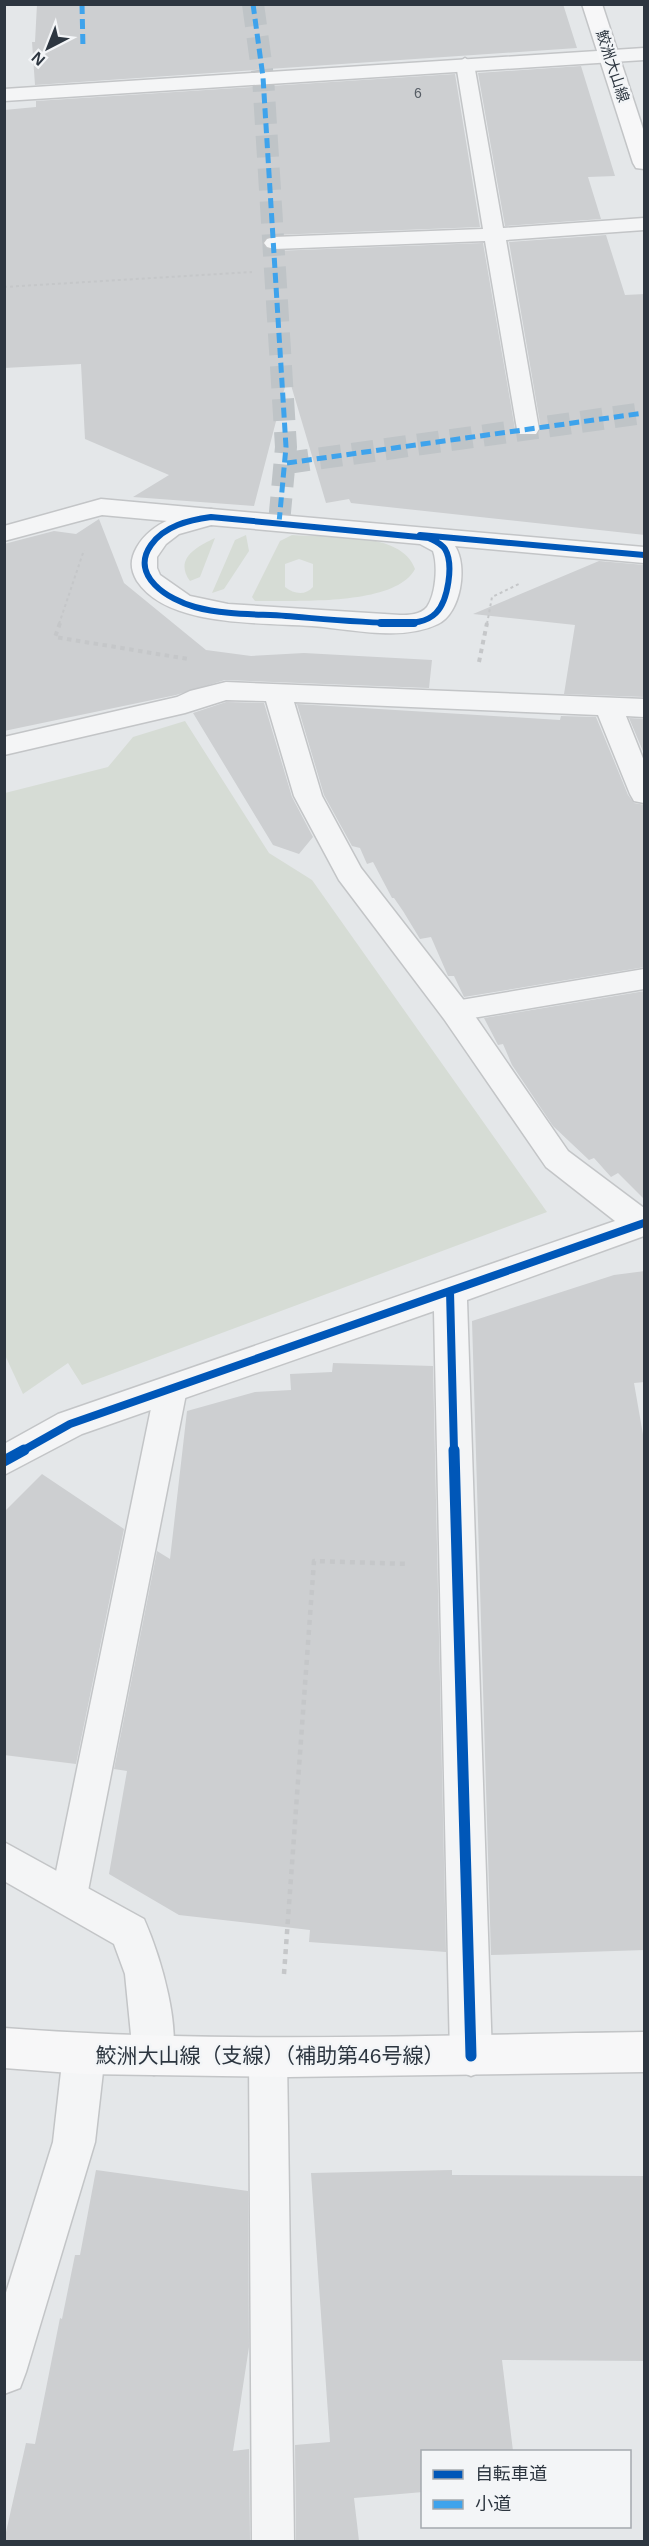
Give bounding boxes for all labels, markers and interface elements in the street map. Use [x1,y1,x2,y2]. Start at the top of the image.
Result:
north arrow [18,18,78,78]
street label: 鮫洲大山線 [593,28,633,104]
text: N [28,49,48,69]
house number: 6 [414,85,422,101]
street label: 鮫洲大山線（支線）（補助第46号線） [96,2044,444,2067]
legend [421,2450,631,2528]
text: 自転車道 [475,2464,547,2484]
text: 小道 [475,2494,511,2514]

